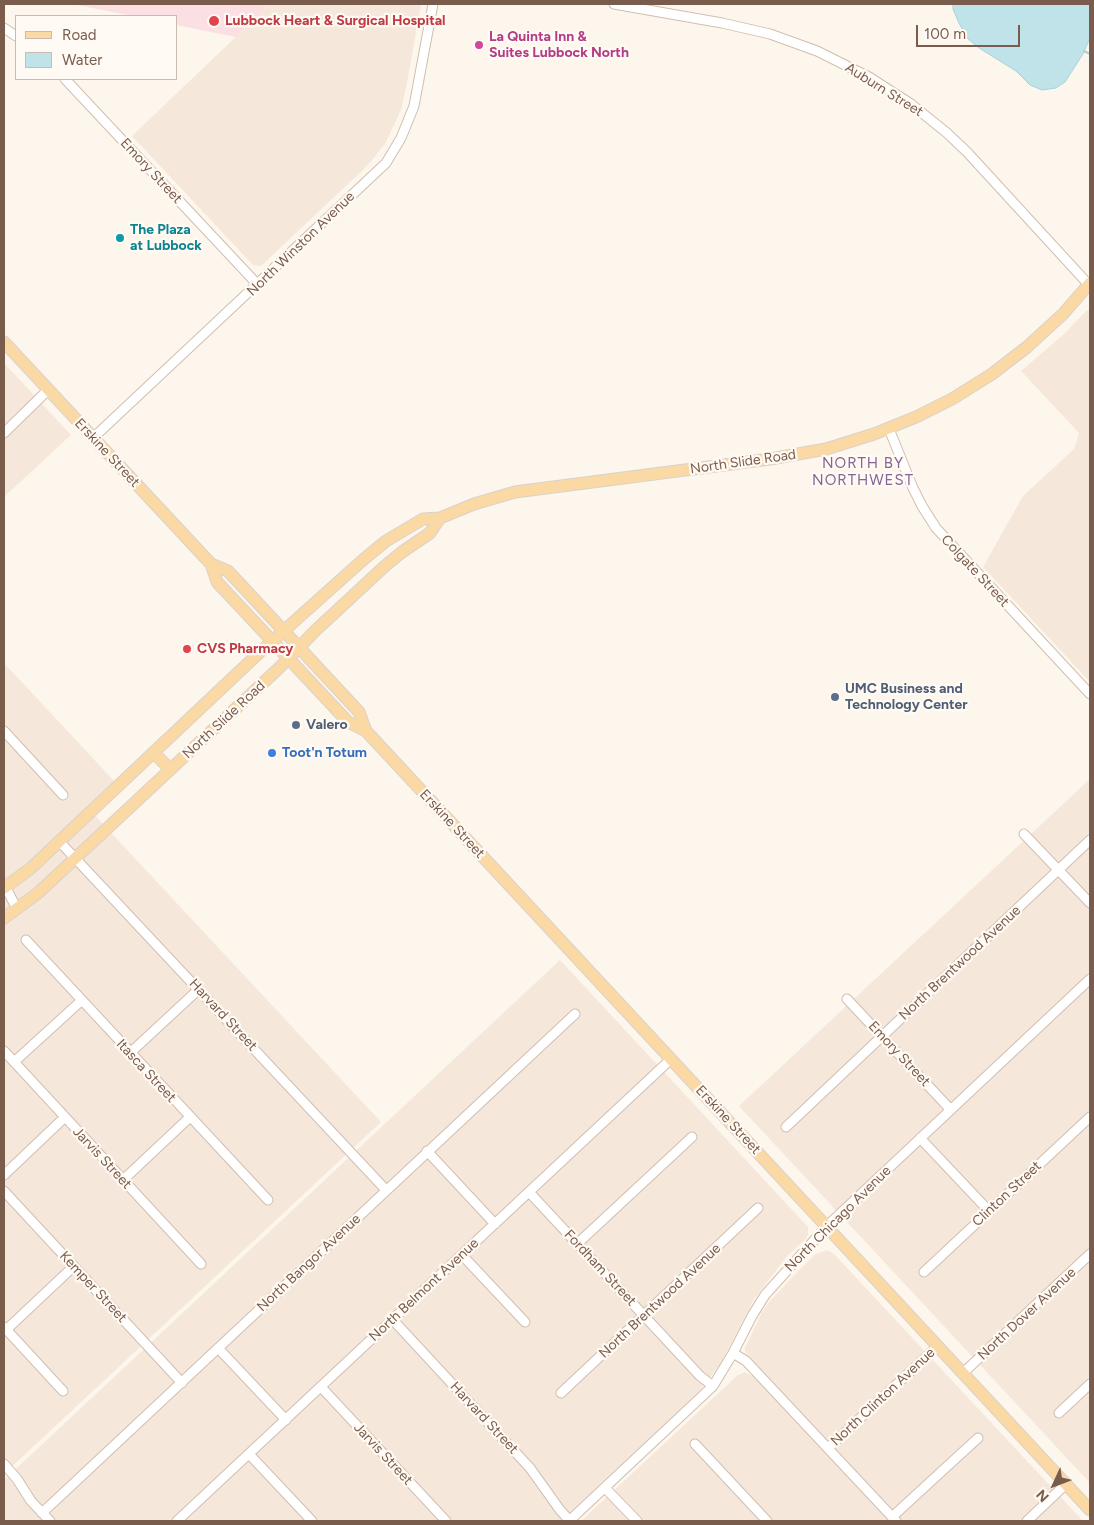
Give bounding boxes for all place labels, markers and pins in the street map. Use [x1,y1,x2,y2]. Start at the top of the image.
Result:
place label: Lubbock Heart & Surgical Hospital [225,13,446,29]
marker: Lubbock Heart & Surgical Hospital [207,14,221,28]
place label: La Quinta Inn & Suites Lubbock North [489,29,629,62]
marker: La Quinta Inn & Suites Lubbock North [473,39,485,51]
place label: The Plaza at Lubbock [130,222,202,254]
marker: The Plaza at Lubbock [114,232,126,244]
place label: CVS Pharmacy [197,641,293,657]
marker: CVS Pharmacy [181,643,193,655]
place label: UMC Business and Technology Center [845,681,968,714]
marker: UMC Business and Technology Center [829,691,841,703]
place label: Valero [306,717,348,733]
marker: Valero [290,719,302,731]
place label: Toot'n Totum [282,745,367,761]
marker: Toot'n Totum [266,747,278,759]

